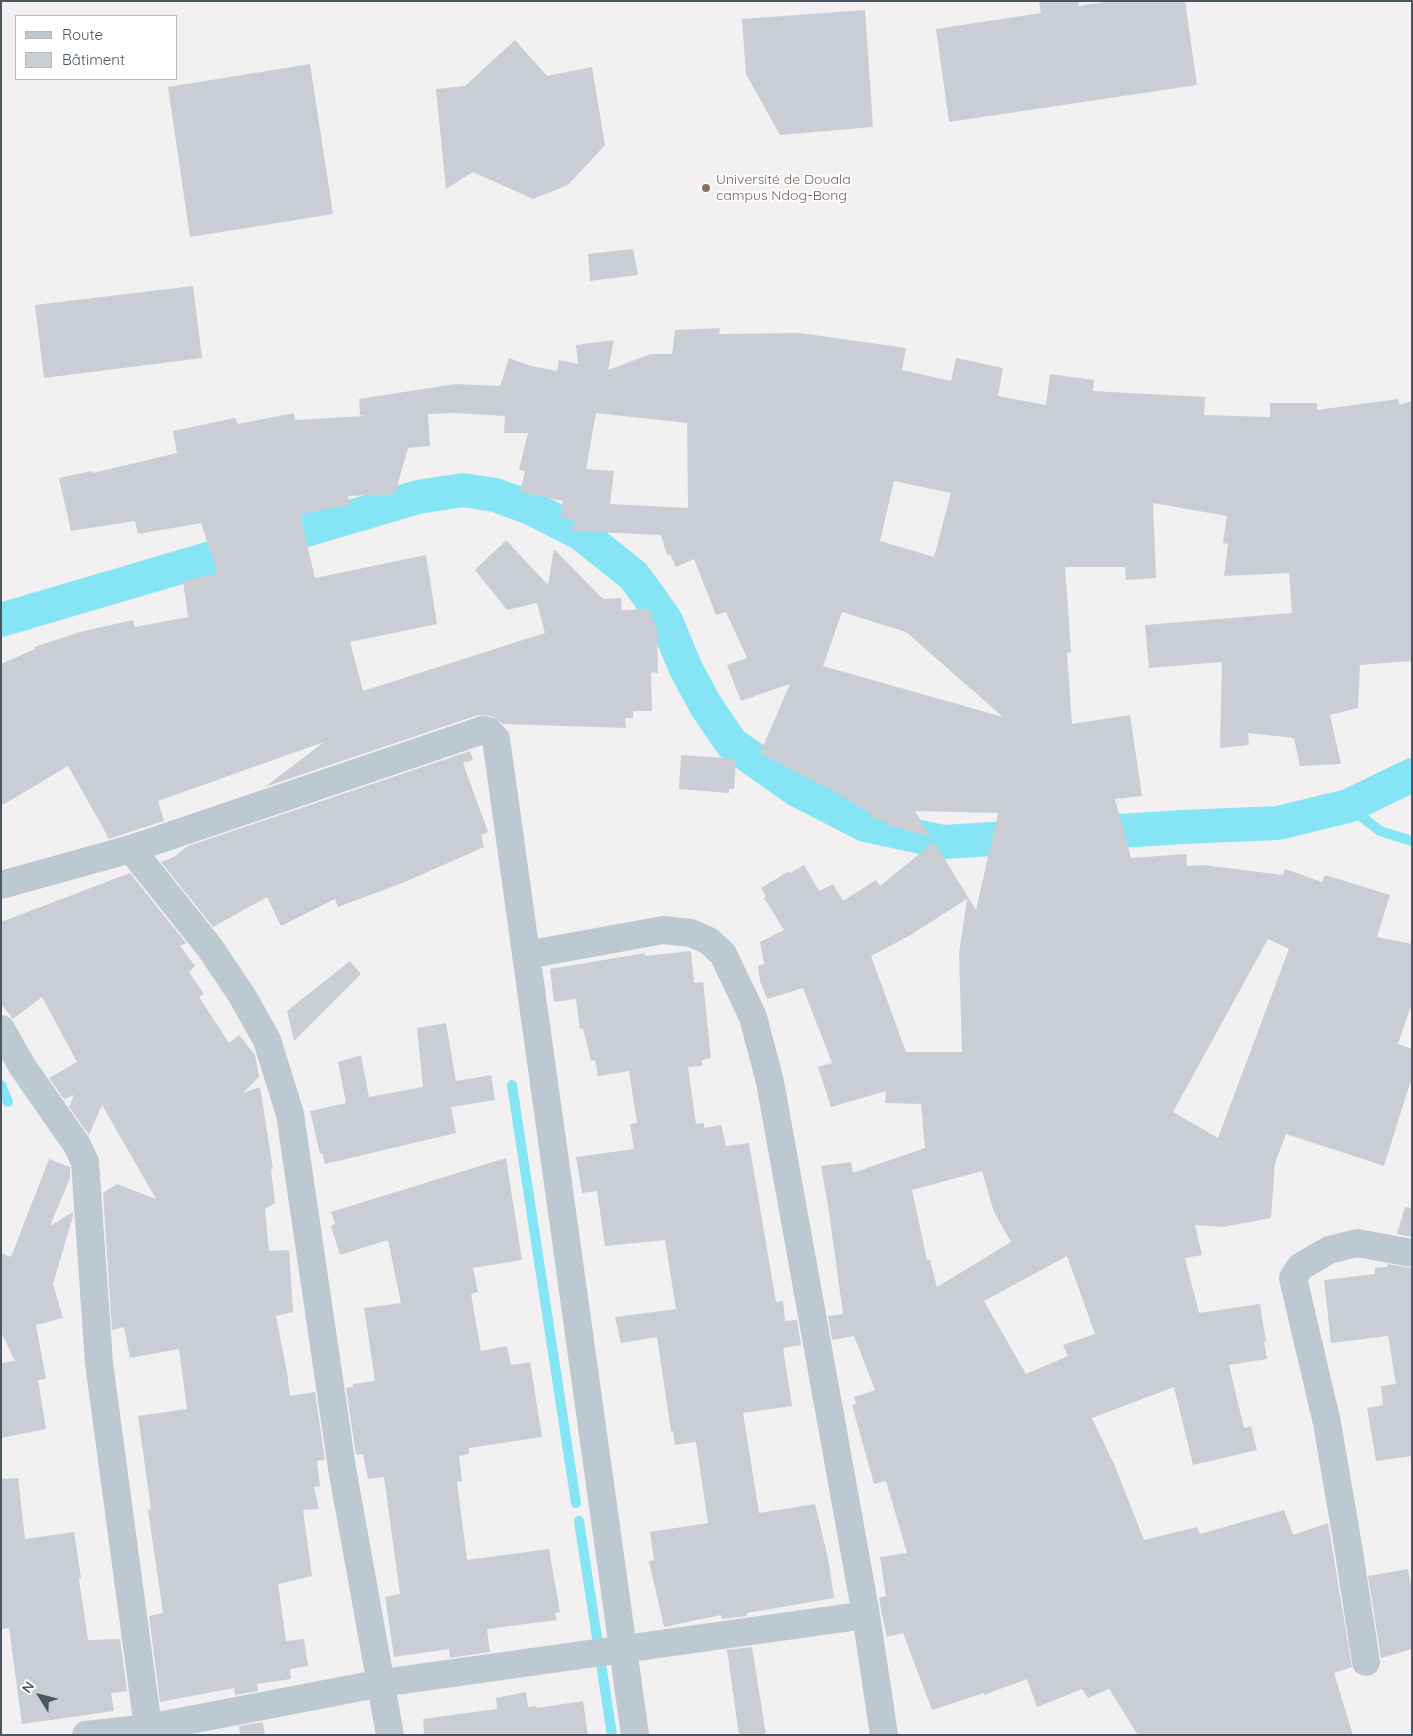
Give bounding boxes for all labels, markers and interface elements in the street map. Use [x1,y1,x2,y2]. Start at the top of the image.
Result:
legend [15,15,178,80]
text: Route [62,25,103,44]
text: Bâtiment [62,50,125,69]
place label: Université de Douala campus Ndog-Bong [716,172,851,204]
marker: Université de Douala campus Ndog-Bong [700,182,712,194]
north arrow [15,1671,65,1721]
text: N [18,1678,38,1697]

